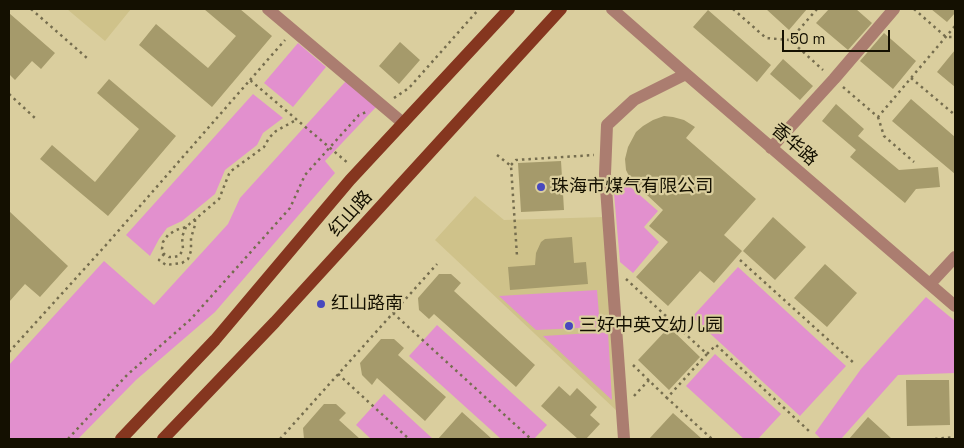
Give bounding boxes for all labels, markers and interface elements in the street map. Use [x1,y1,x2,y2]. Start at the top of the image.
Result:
scale bar [784,20,892,52]
text: 50 m [790,29,825,48]
street label: 香华路 [767,119,821,171]
place label: 珠海市煤气有限公司 [551,176,713,198]
marker: 珠海市煤气有限公司 [535,181,547,193]
street label: 红山路 [325,187,377,241]
place label: 红山路南 [331,293,403,315]
marker: 红山路南 [315,298,327,310]
place label: 三好中英文幼儿园 [579,315,723,337]
marker: 三好中英文幼儿园 [563,320,575,332]

